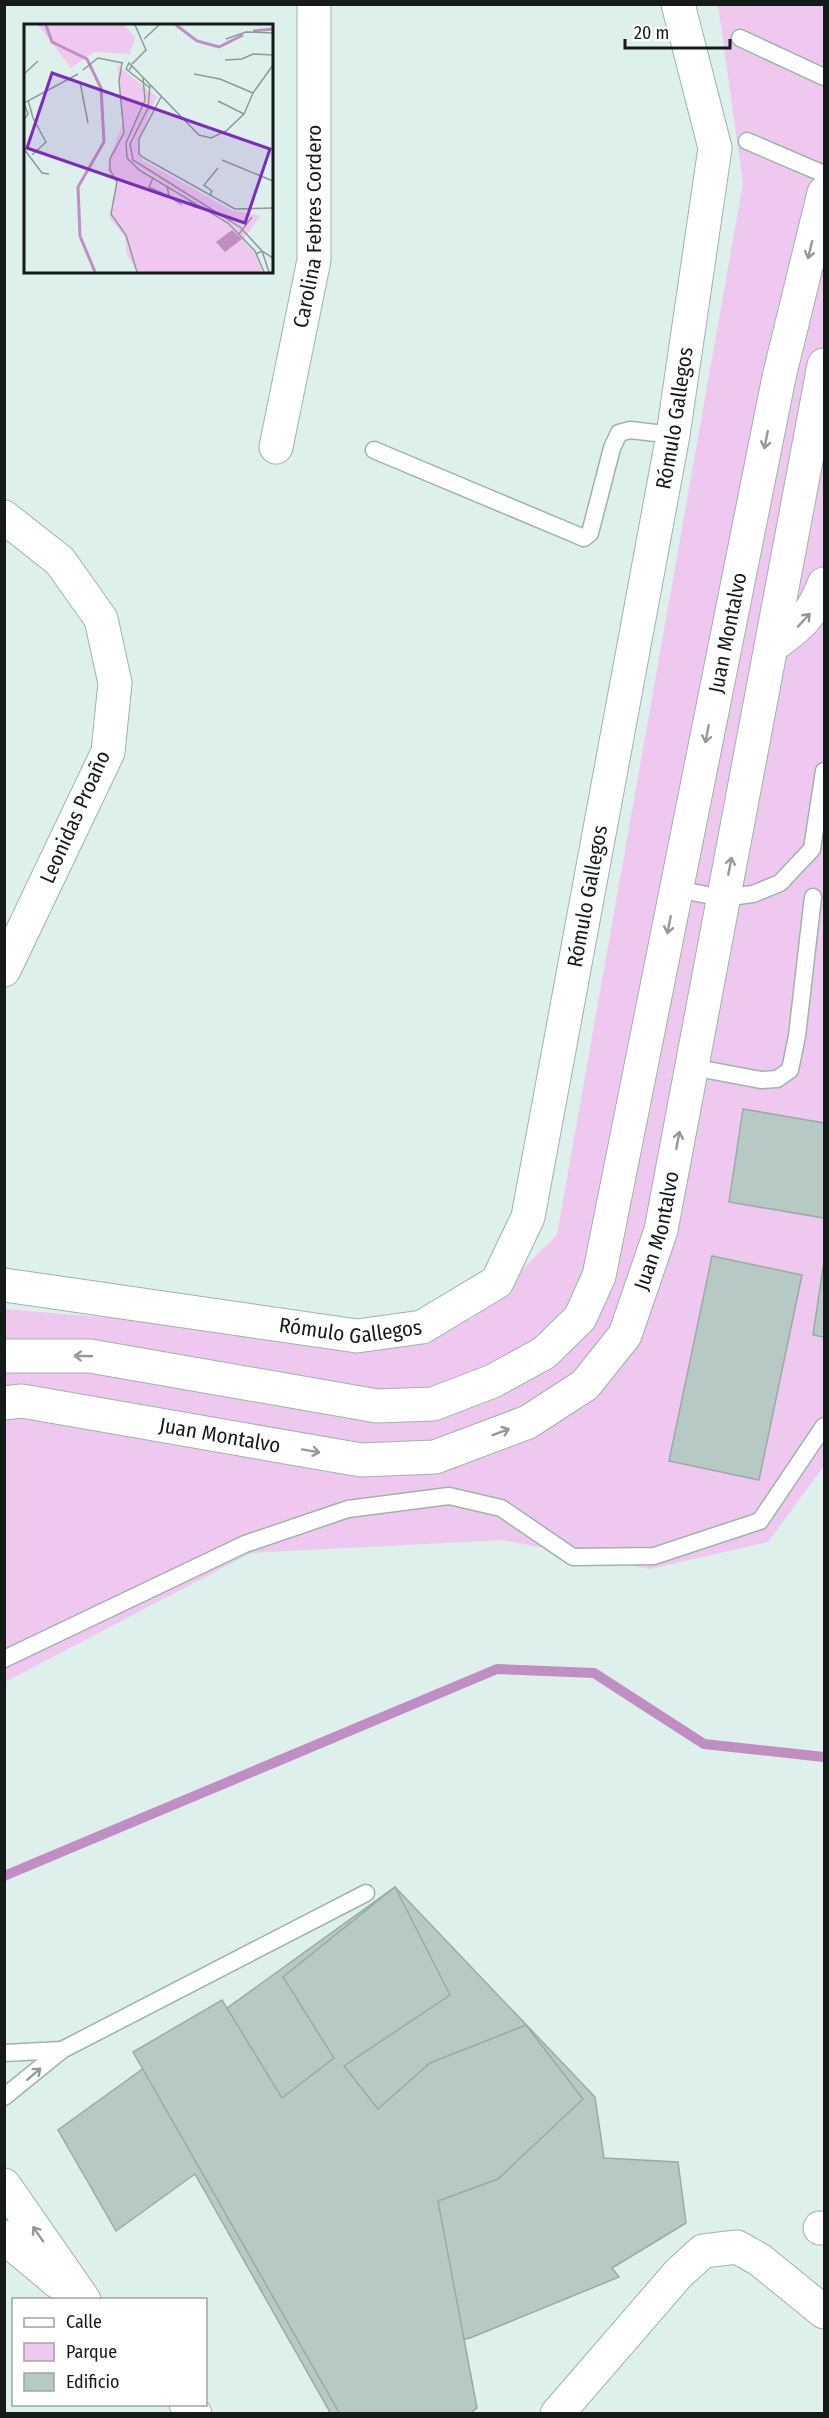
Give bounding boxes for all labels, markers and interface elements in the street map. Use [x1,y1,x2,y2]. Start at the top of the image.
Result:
scale bar [625,12,730,50]
text: 20 m [634,22,669,44]
inset map [24,24,273,273]
street label: Carolina Febres Cordero [288,125,327,330]
one-way arrow [804,240,816,259]
street label: Rómulo Gallegos [650,345,699,491]
one-way arrow [760,430,771,449]
street label: Juan Montalvo [703,570,753,696]
one-way arrow [797,612,812,627]
one-way arrow [701,724,712,744]
street label: Leonidas Proaño [34,747,116,887]
street label: Rómulo Gallegos [562,823,613,969]
one-way arrow [725,857,736,876]
one-way arrow [663,915,674,935]
one-way arrow [673,1131,684,1150]
street label: Juan Montalvo [628,1169,685,1294]
street label: Rómulo Gallegos [277,1312,423,1349]
one-way arrow [74,1350,94,1362]
street label: Juan Montalvo [157,1412,283,1459]
one-way arrow [491,1426,510,1437]
one-way arrow [301,1446,321,1457]
one-way arrow [26,2067,41,2081]
one-way arrow [32,2226,44,2243]
legend [12,2298,207,2406]
text: Calle [66,2311,102,2333]
text: Parque [66,2341,117,2363]
text: Edificio [66,2371,119,2393]

